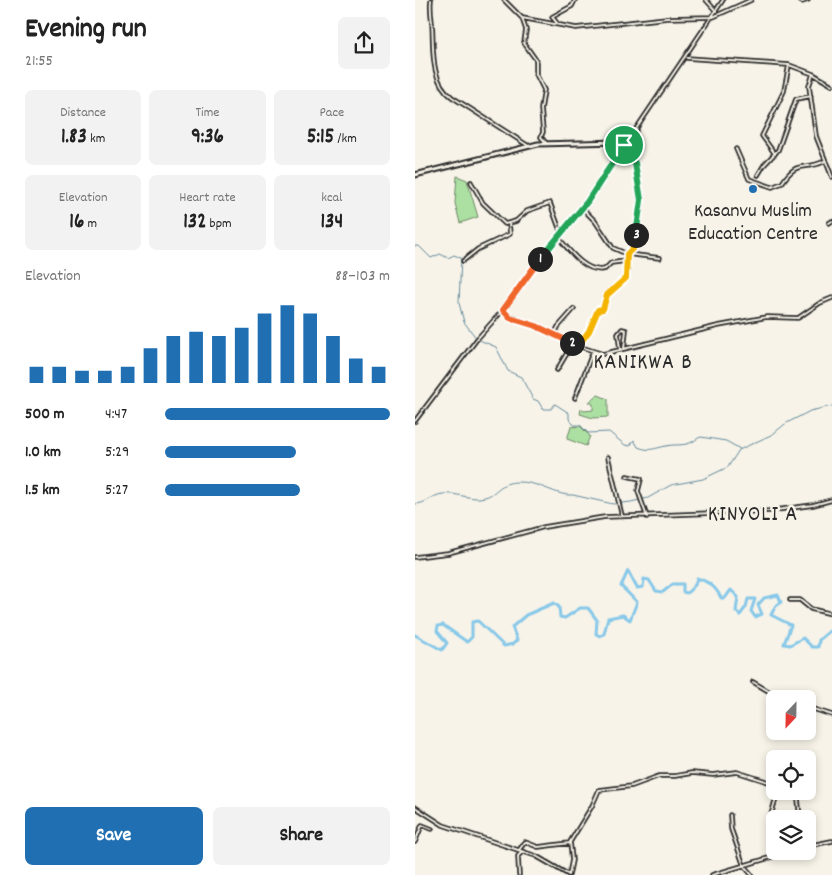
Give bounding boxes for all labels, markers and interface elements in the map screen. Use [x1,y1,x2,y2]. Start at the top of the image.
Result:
text: Evening run [25,11,147,51]
button: share [338,17,390,69]
text: 21:55 [25,50,53,73]
text: Distance [60,103,106,123]
text: Time [196,103,219,123]
text: Pace [319,103,344,123]
text: 1.83 [61,123,87,153]
text: 9:36 [191,123,224,153]
text: 5:15 [307,123,334,153]
pin [603,124,645,166]
text: km [87,129,105,149]
text: /km [334,129,357,149]
icon: arrive [610,131,638,159]
marker: Kasanvu Muslim Education Centre [747,183,759,195]
text: Elevation [59,188,108,208]
text: Heart rate [179,188,236,208]
text: kcal [321,188,342,208]
place label: Kasanvu Muslim Education Centre [688,198,818,249]
text: 16 [69,208,84,238]
text: 132 [183,208,206,238]
text: 134 [321,208,343,238]
text: m [84,214,97,234]
text: bpm [206,214,232,234]
pin: 3 [623,222,649,248]
text: 3 [633,225,640,245]
pin: 1 [527,246,553,272]
text: 1 [539,249,542,269]
text: Elevation [25,265,81,288]
text: 88–103 m [335,265,390,288]
pin: 2 [559,330,585,356]
text: 2 [569,333,576,353]
district label: KANIKWA B [593,348,693,379]
text: 500 m [25,403,65,426]
text: 4:47 [105,403,127,426]
text: 1.0 km [25,441,61,464]
text: 5:29 [105,441,129,464]
text: 1.5 km [25,479,60,502]
text: 5:27 [105,479,128,502]
district label: KINYOLI A [708,500,798,531]
north arrow [766,690,816,740]
map controls [766,690,816,860]
button: locate [766,750,816,800]
button: Save [25,807,203,865]
button: Share [213,807,390,865]
button: layers [766,810,816,860]

